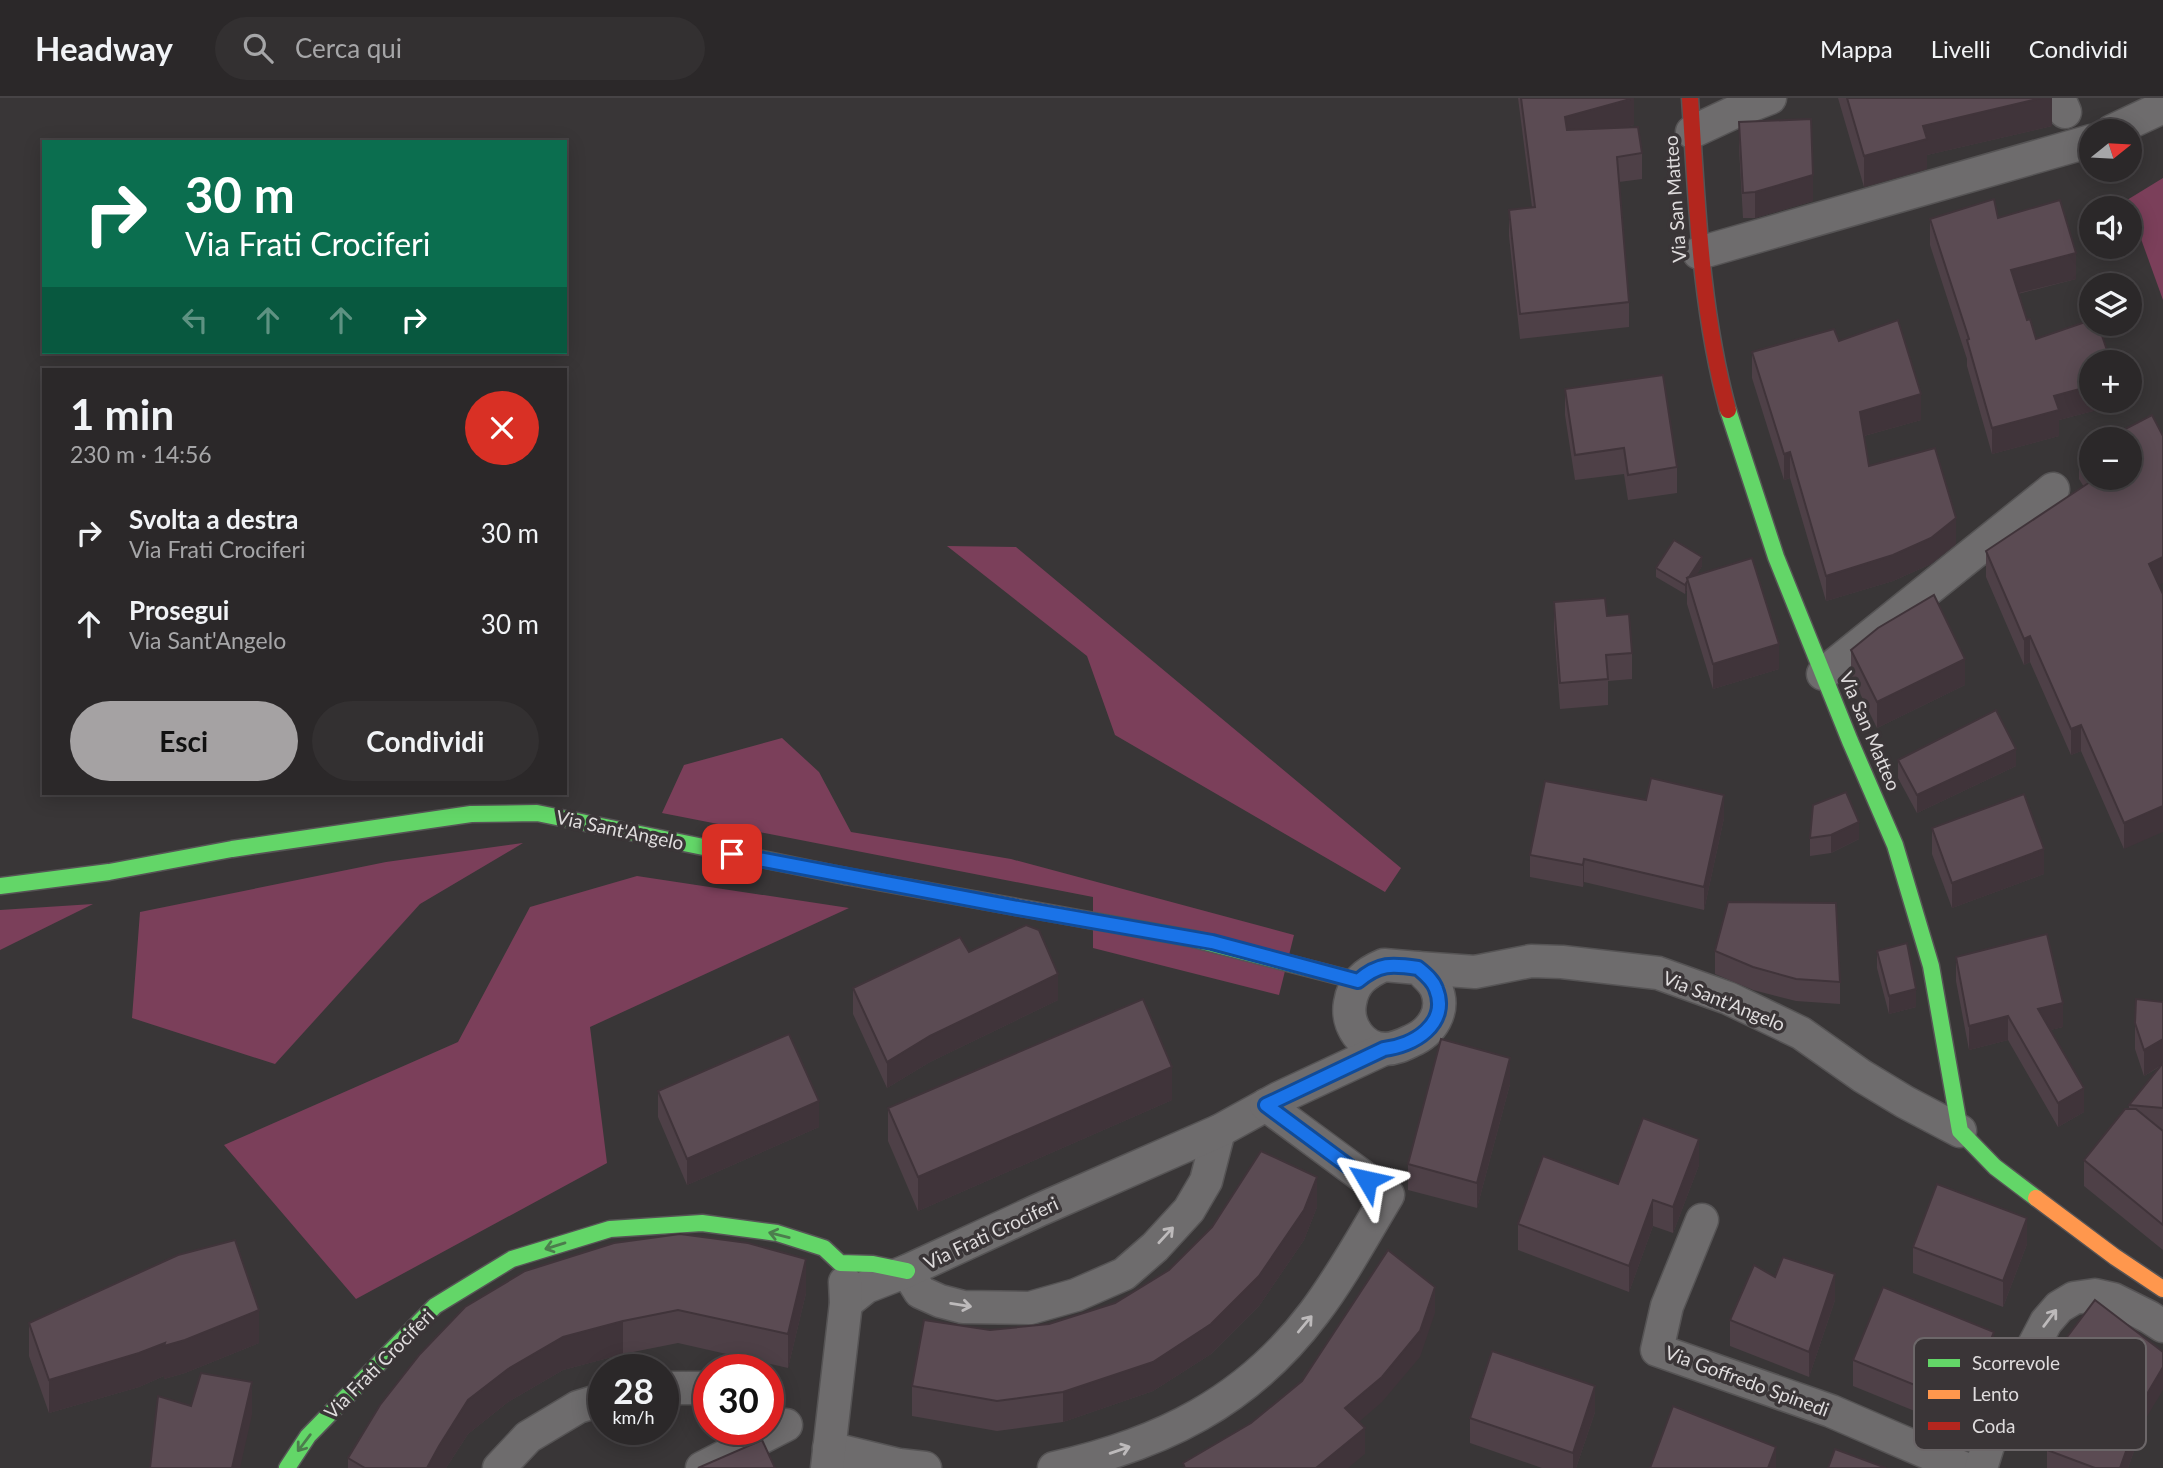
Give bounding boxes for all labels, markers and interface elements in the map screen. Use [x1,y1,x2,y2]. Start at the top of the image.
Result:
search box [215,17,705,80]
text: Headway [35,28,173,68]
icon: search [239,29,277,67]
text: Cerca qui [295,32,402,64]
text: Mappa [1820,34,1893,63]
text: Livelli [1931,34,1991,63]
text: Condividi [2029,34,2128,63]
north arrow [2079,119,2142,182]
map controls [2079,119,2142,490]
street label: Via San Matteo [1659,135,1690,263]
text: 30 m [185,165,295,223]
icon: right [70,168,161,259]
button: sound [2079,196,2142,259]
text: Via Frati Crociferi [185,224,430,263]
button: layers [2079,273,2142,336]
icon: left [176,301,214,339]
icon: ahead [249,301,287,339]
icon: ahead [322,301,360,339]
icon: right [395,301,433,339]
button: + [2079,350,2142,413]
text: 1 min [70,389,174,439]
button: close [465,391,539,465]
button: − [2079,427,2142,490]
text: 230 m · 14:56 [70,440,212,468]
text: Svolta a destra [129,503,299,535]
icon: right [70,514,108,552]
text: 30 m [481,517,539,549]
text: Via Frati Crociferi [129,535,305,563]
text: Prosegui [129,594,229,626]
icon: ahead [70,605,108,643]
text: 30 m [481,608,539,640]
text: Via Sant'Angelo [129,626,286,654]
street label: Via San Matteo [1835,668,1906,794]
button: Esci [70,701,298,781]
button: Condividi [312,701,539,781]
street label: Via Sant'Angelo [554,805,686,854]
pin [702,824,762,884]
icon: arrive [713,835,751,873]
street label: Via Sant'Angelo [1660,966,1789,1036]
position arrow [1330,1143,1404,1217]
street label: Via Frati Crociferi [920,1191,1062,1274]
one-way arrow [1158,1227,1175,1244]
one-way arrow [768,1228,791,1241]
one-way arrow [545,1240,567,1253]
one-way arrow [949,1299,972,1312]
street label: Via Frati Crociferi [319,1304,438,1423]
one-way arrow [2043,1309,2058,1328]
one-way arrow [1297,1315,1313,1333]
legend [1914,1338,2146,1450]
street label: Via Goffredo Spinedi [1662,1340,1832,1421]
text: Scorrevole [1972,1351,2060,1374]
speed limit sign: 30 [693,1354,784,1445]
text: 28 [613,1369,654,1411]
text: Lento [1972,1382,2019,1405]
text: km/h [612,1406,655,1428]
text: Coda [1972,1414,2015,1437]
one-way arrow [297,1433,311,1452]
one-way arrow [1108,1443,1130,1455]

